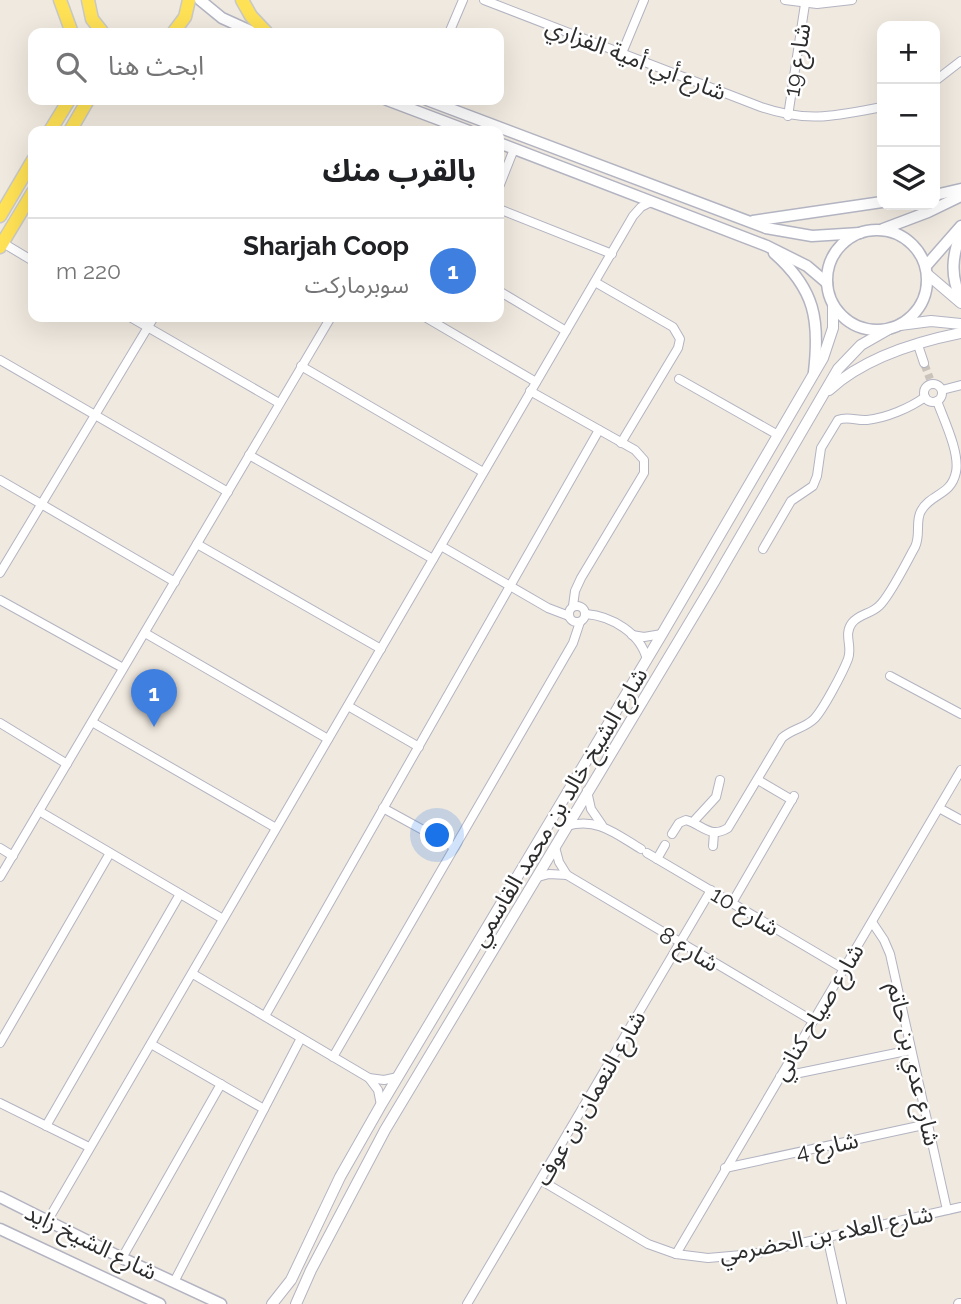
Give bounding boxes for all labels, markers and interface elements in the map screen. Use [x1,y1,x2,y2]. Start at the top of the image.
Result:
street label: شارع أبي أمية الفزاري [541,12,730,109]
street label: شارع 19 [777,21,820,99]
map controls [877,21,940,210]
button: + [877,21,940,84]
search box [28,28,504,105]
icon: search [52,48,90,86]
text: ابحث هنا [108,51,204,81]
button: − [877,84,940,147]
button: layers [877,147,940,210]
text: بالقرب منك [323,153,476,188]
text: Sharjah Coop [243,231,409,261]
text: 220 m [56,257,121,284]
text: 1 [447,257,459,284]
text: سوبرماركت [305,271,409,298]
street label: شارع الشيخ خالد بن محمد القاسمي [465,663,656,953]
pin: 1 [131,669,177,727]
your location [420,818,454,852]
street label: شارع 10 [704,880,784,945]
street label: شارع 8 [653,920,724,980]
street label: شارع صياح كناني [766,939,873,1087]
street label: شارع عدي بن حاتم [878,980,946,1149]
street label: شارع النعمان بن عوف [528,1005,654,1192]
street label: شارع 4 [793,1126,861,1169]
street label: شارع الشيخ زايد [19,1198,162,1289]
street label: شارع العلاء بن الحضرمي [717,1200,936,1272]

